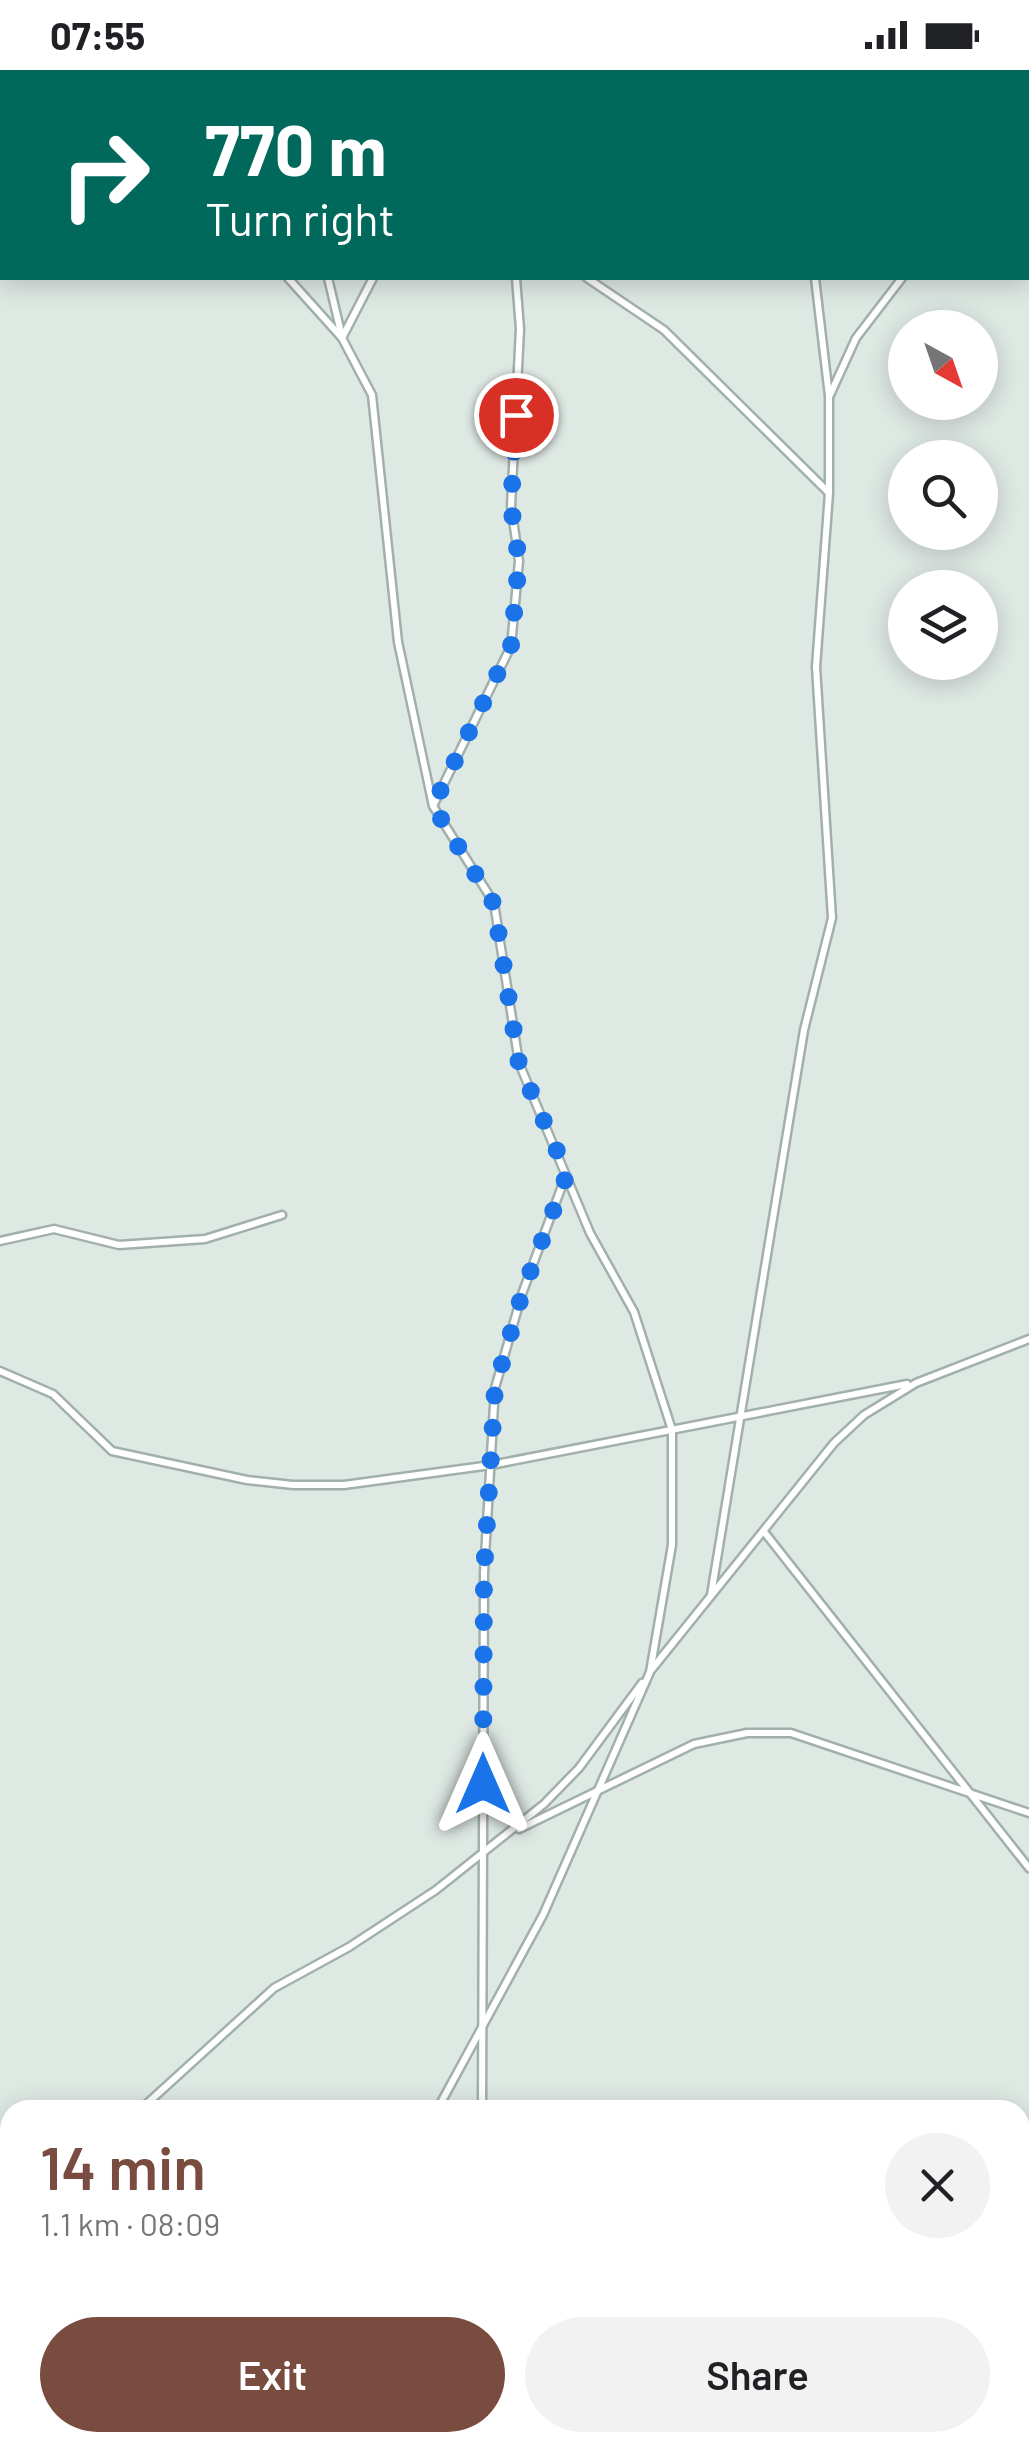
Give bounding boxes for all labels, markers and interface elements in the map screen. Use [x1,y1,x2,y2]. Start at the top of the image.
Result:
text: 07:55 [50,12,145,58]
text: 770 m [205,106,387,190]
icon: right [40,110,170,240]
text: Turn right [205,191,395,245]
north arrow [888,310,998,420]
map controls [888,310,998,680]
pin [474,373,559,458]
icon: arrive [489,388,544,443]
button: search [888,440,998,550]
button: layers [888,570,998,680]
position arrow [431,1732,535,1836]
text: 14 min [40,2130,206,2202]
button: close [885,2133,990,2238]
text: 1.1 km · 08:09 [40,2204,220,2242]
button: Exit [40,2317,505,2432]
button: Share [525,2317,990,2432]

